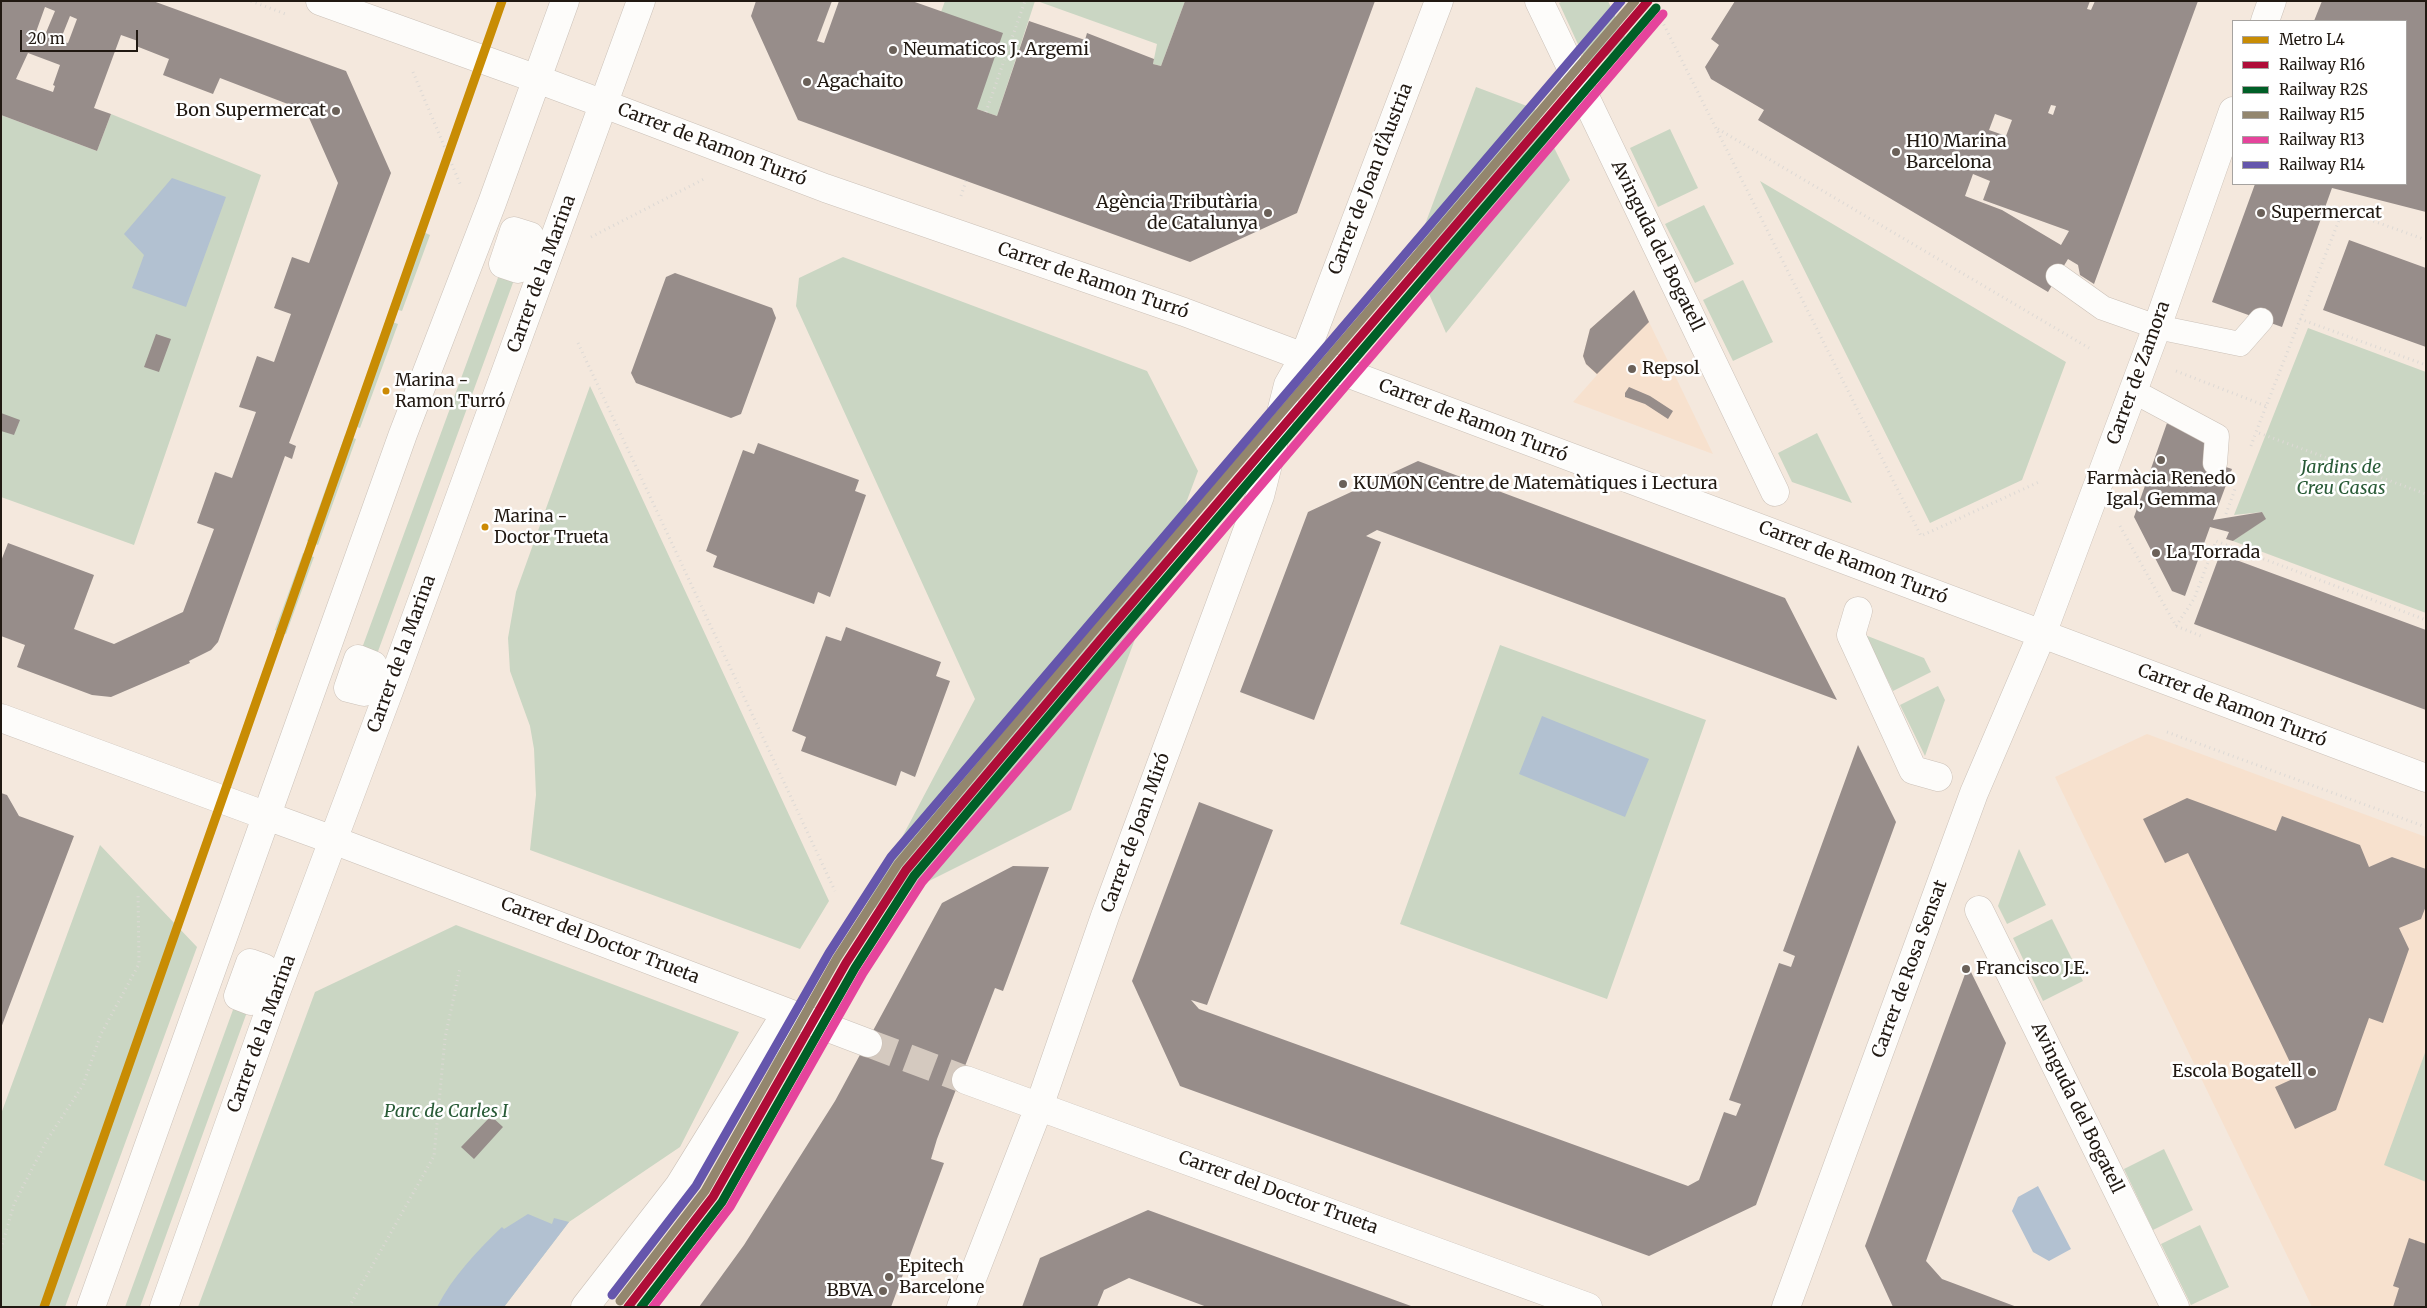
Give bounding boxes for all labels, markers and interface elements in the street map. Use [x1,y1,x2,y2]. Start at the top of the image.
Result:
scale bar [22,20,140,52]
legend [2232,20,2407,185]
text: 20 m [28,29,65,48]
text: Metro L4 [2279,30,2345,49]
place label: Neumaticos J. Argemi [903,39,1089,61]
marker: Neumaticos J. Argemi [887,44,899,56]
text: Railway R16 [2279,55,2365,74]
place label: Agachaito [817,71,903,93]
marker: Agachaito [801,76,813,88]
street label: Carrer de Joan d'Àustria [1325,80,1417,278]
text: Railway R2S [2279,80,2368,99]
street label: Carrer de Ramon Turró [615,99,809,191]
place label: Bon Supermercat [176,100,326,122]
marker: Bon Supermercat [330,105,342,117]
text: Railway R15 [2279,105,2365,124]
text: Railway R13 [2279,130,2365,149]
place label: H10 Marina Barcelona [1906,131,2007,173]
marker: H10 Marina Barcelona [1890,146,1902,158]
text: Railway R14 [2279,155,2365,174]
street label: Avinguda del Bogatell [1606,157,1708,335]
street label: Carrer de la Marina [503,192,581,356]
place label: Agència Tributària de Catalunya [1096,192,1258,234]
place label: Supermercat [2271,202,2382,224]
marker: Agència Tributària de Catalunya [1262,207,1274,219]
marker: Supermercat [2255,207,2267,219]
street label: Carrer de Ramon Turró [995,238,1191,324]
street label: Carrer de Zamora [2103,298,2175,448]
place label: Repsol [1642,358,1700,380]
marker: Repsol [1626,363,1638,375]
place label: Marina - Ramon Turró [395,371,505,411]
street label: Carrer de Ramon Turró [1376,375,1570,467]
marker: Marina - Ramon Turró [381,386,391,396]
marker: Farmàcia Renedo Igal, Gemma [2155,454,2167,466]
park label: Jardins de Creu Casas [2297,457,2385,499]
place label: Farmàcia Renedo Igal, Gemma [2086,468,2236,510]
place label: KUMON Centre de Matemàtiques i Lectura [1353,473,1718,495]
marker: KUMON Centre de Matemàtiques i Lectura [1337,478,1349,490]
place label: Marina - Doctor Trueta [494,507,609,547]
street label: Carrer de Ramon Turró [1756,517,1950,609]
marker: Marina - Doctor Trueta [480,522,490,532]
place label: La Torrada [2166,542,2260,564]
marker: La Torrada [2150,547,2162,559]
street label: Carrer de la Marina [363,572,441,736]
street label: Carrer de Ramon Turró [2135,660,2329,752]
street label: Carrer de Joan Miró [1097,750,1175,916]
street label: Carrer de Rosa Sensat [1868,877,1952,1061]
street label: Carrer del Doctor Trueta [498,893,702,989]
street label: Carrer de la Marina [223,952,301,1116]
place label: Francisco J.E. [1976,958,2089,980]
marker: Francisco J.E. [1960,963,1972,975]
street label: Avinguda del Bogatell [2026,1019,2128,1197]
place label: Escola Bogatell [2172,1061,2302,1083]
marker: Escola Bogatell [2306,1066,2318,1078]
park label: Parc de Carles I [384,1101,508,1123]
street label: Carrer del Doctor Trueta [1175,1147,1381,1239]
place label: Epitech Barcelone [899,1256,984,1298]
marker: Epitech Barcelone [883,1271,895,1283]
place label: BBVA [826,1280,873,1302]
marker: BBVA [877,1285,889,1297]

